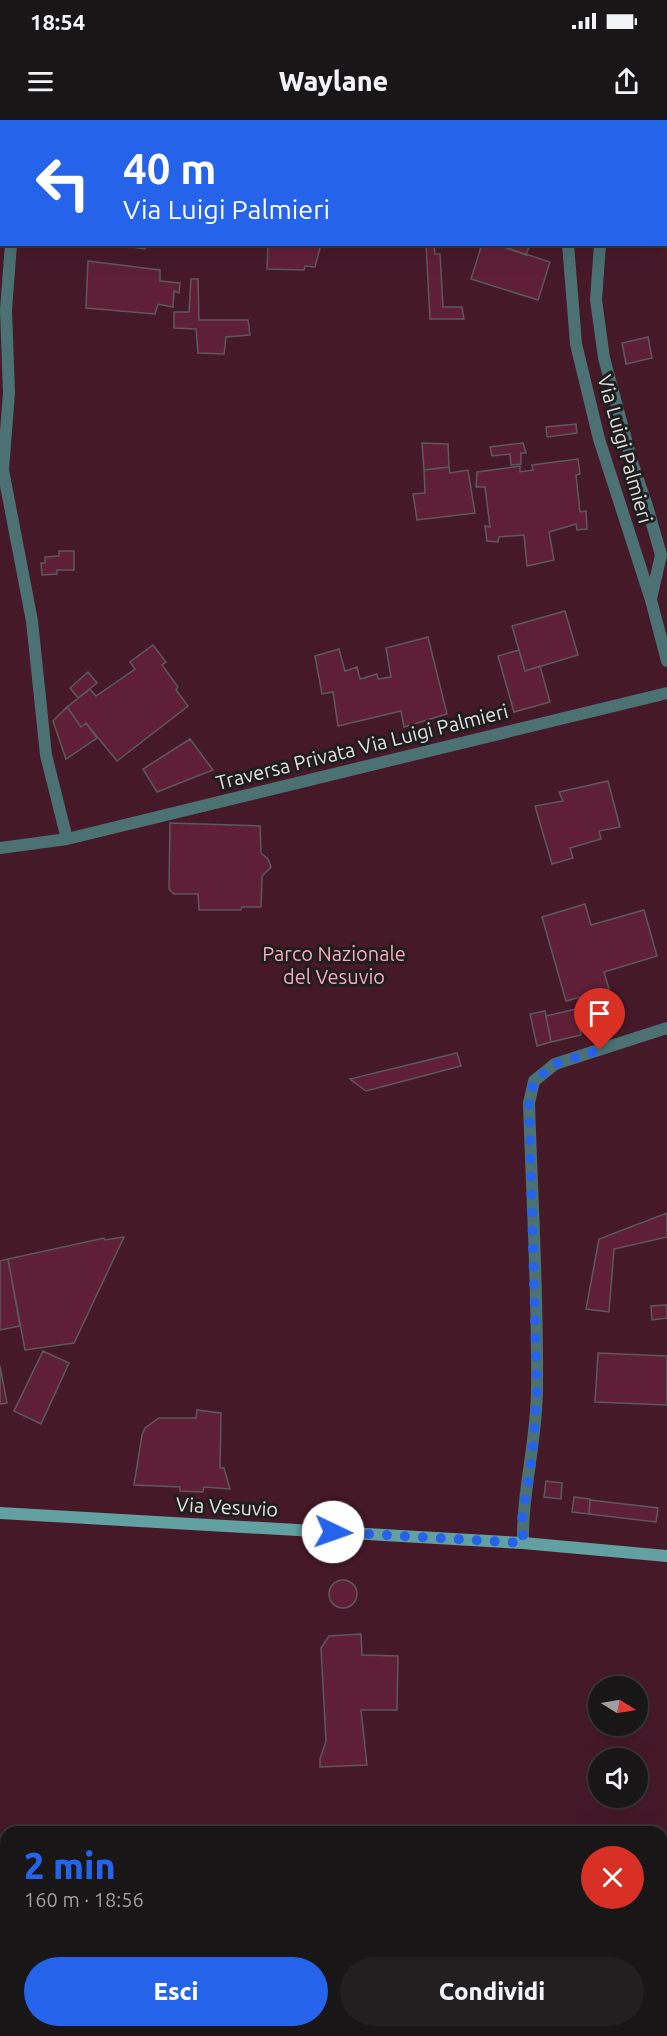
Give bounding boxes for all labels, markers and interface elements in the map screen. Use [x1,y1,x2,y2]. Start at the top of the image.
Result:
text: 18:54 [30,9,85,34]
icon: menu [24,65,57,98]
icon: share [610,65,643,98]
text: Waylane [279,66,388,96]
icon: left [24,144,102,222]
text: 40 m [123,145,217,192]
text: Via Luigi Palmieri [123,194,330,224]
street label: Via Luigi Palmieri [593,372,658,526]
street label: Traversa Privata Via Luigi Palmieri [213,699,510,794]
park label: Parco Nazionale del Vesuvio [262,942,406,988]
pin [574,988,625,1050]
icon: arrive [583,997,616,1030]
street label: Via Vesuvio [175,1492,279,1521]
position arrow [301,1500,365,1564]
north arrow [588,1676,648,1736]
map controls [588,1676,648,1808]
button: sound [588,1748,648,1808]
text: 2 min [24,1845,116,1886]
button: close [581,1846,644,1909]
text: 160 m · 18:56 [24,1888,144,1911]
button: Esci [24,1957,328,2026]
button: Condividi [340,1957,644,2026]

